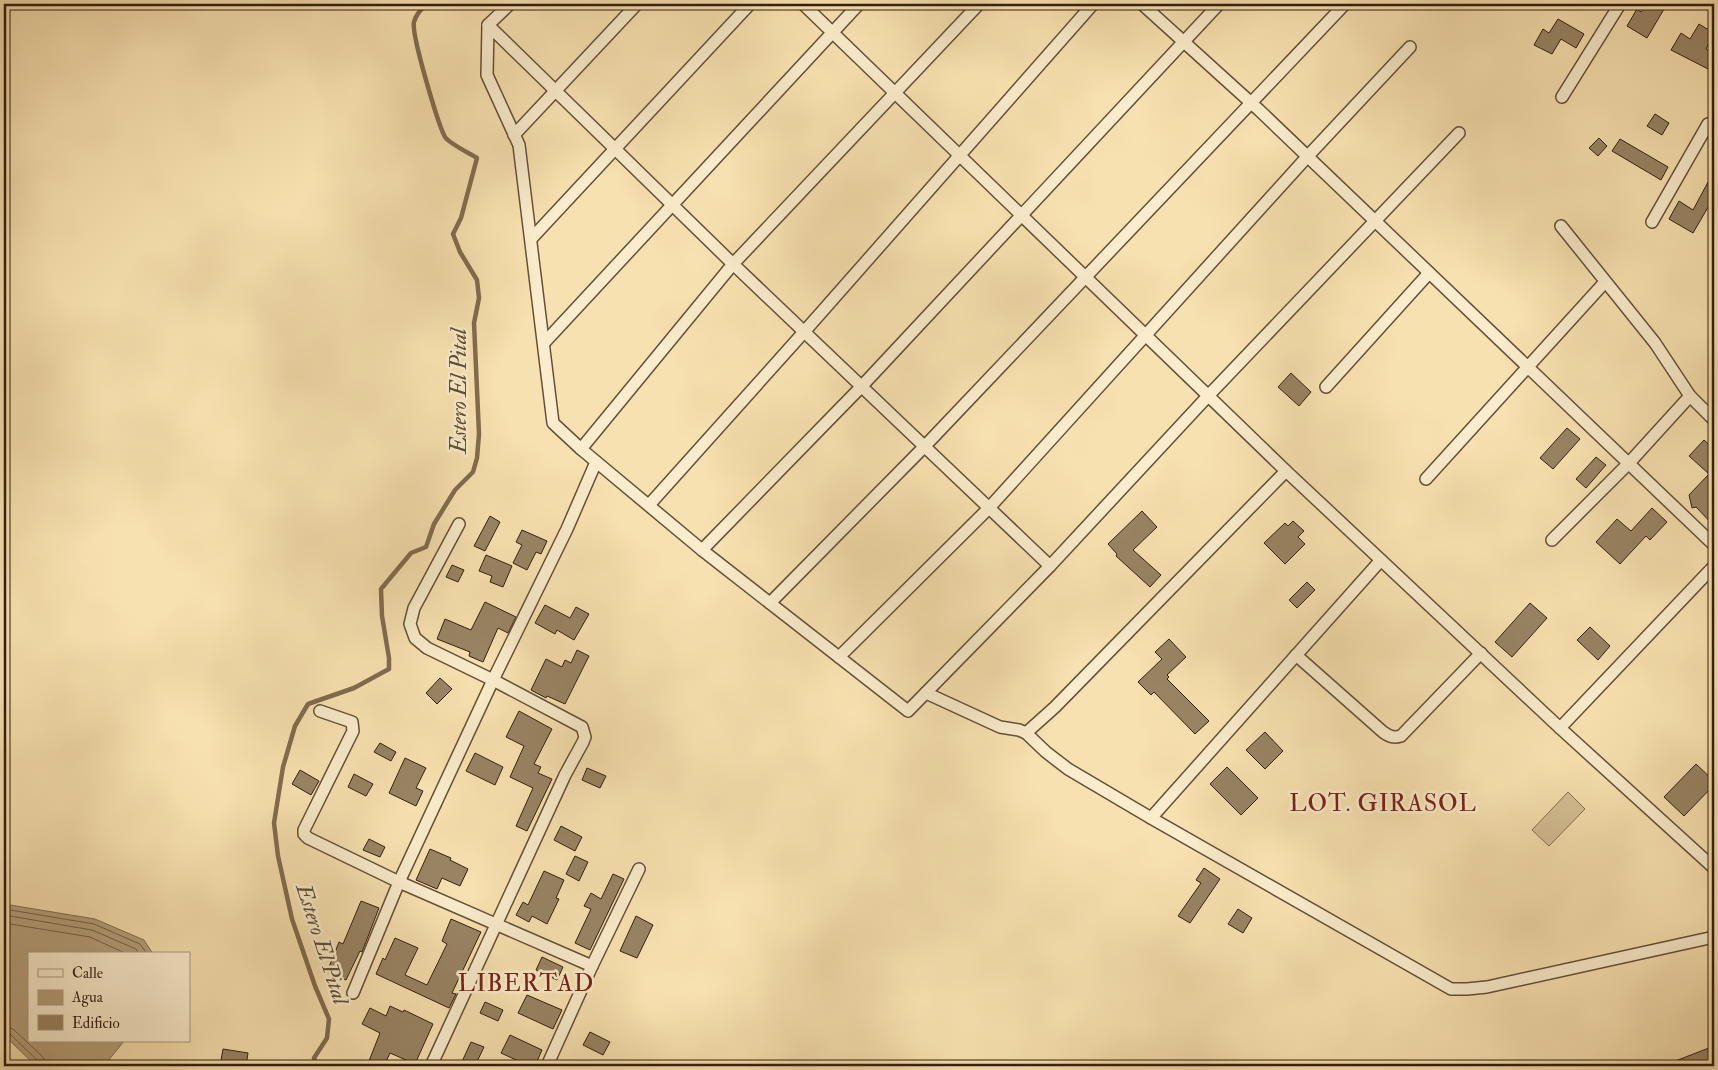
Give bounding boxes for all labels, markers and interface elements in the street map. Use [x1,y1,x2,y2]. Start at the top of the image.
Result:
water label: Estero El Pital [445,327,473,456]
district label: LOT. GIRASOL [1289,788,1477,819]
water label: Estero El Pital [289,878,355,1010]
legend [28,952,190,1042]
text: Calle [72,964,103,983]
district label: LIBERTAD [458,968,594,999]
text: Agua [71,988,104,1007]
text: Edificio [72,1014,120,1033]

